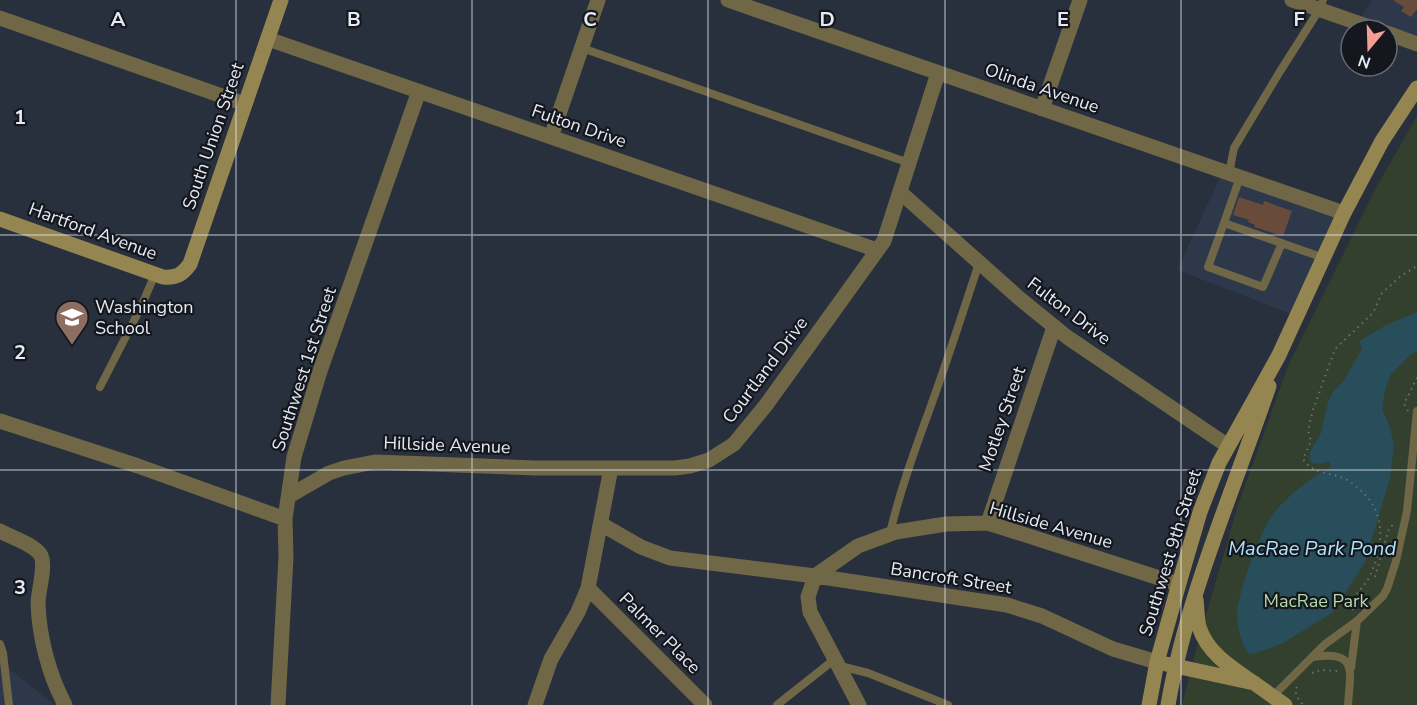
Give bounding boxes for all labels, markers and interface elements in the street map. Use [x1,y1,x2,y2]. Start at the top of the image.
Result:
text: A [111,6,126,33]
text: B [347,6,361,33]
text: C [583,6,597,33]
text: D [819,6,835,33]
text: E [1057,6,1069,33]
text: F [1293,6,1305,33]
north arrow [1339,18,1399,78]
text: N [1355,49,1374,74]
street label: Olinda Avenue [982,57,1102,119]
street label: South Union Street [177,59,250,213]
street label: Fulton Drive [528,99,630,153]
text: 1 [14,104,26,131]
street label: Hartford Avenue [25,197,161,265]
street label: Fulton Drive [1022,272,1116,350]
street label: Southwest 1st Street [266,283,342,454]
place label: Washington School [95,295,194,340]
school or university icon: Washington School [54,299,90,346]
street label: Courtland Drive [717,312,813,428]
text: 2 [14,339,26,366]
street label: Motley Street [973,363,1031,475]
street label: Hillside Avenue [383,431,511,459]
street label: Southwest 9th Street [1133,466,1207,639]
street label: Hillside Avenue [987,496,1115,554]
water label: MacRae Park Pond [1228,535,1396,562]
street label: Bancroft Street [889,557,1014,600]
text: 3 [14,574,26,601]
street label: Palmer Place [614,587,706,679]
park label: MacRae Park [1264,589,1369,613]

